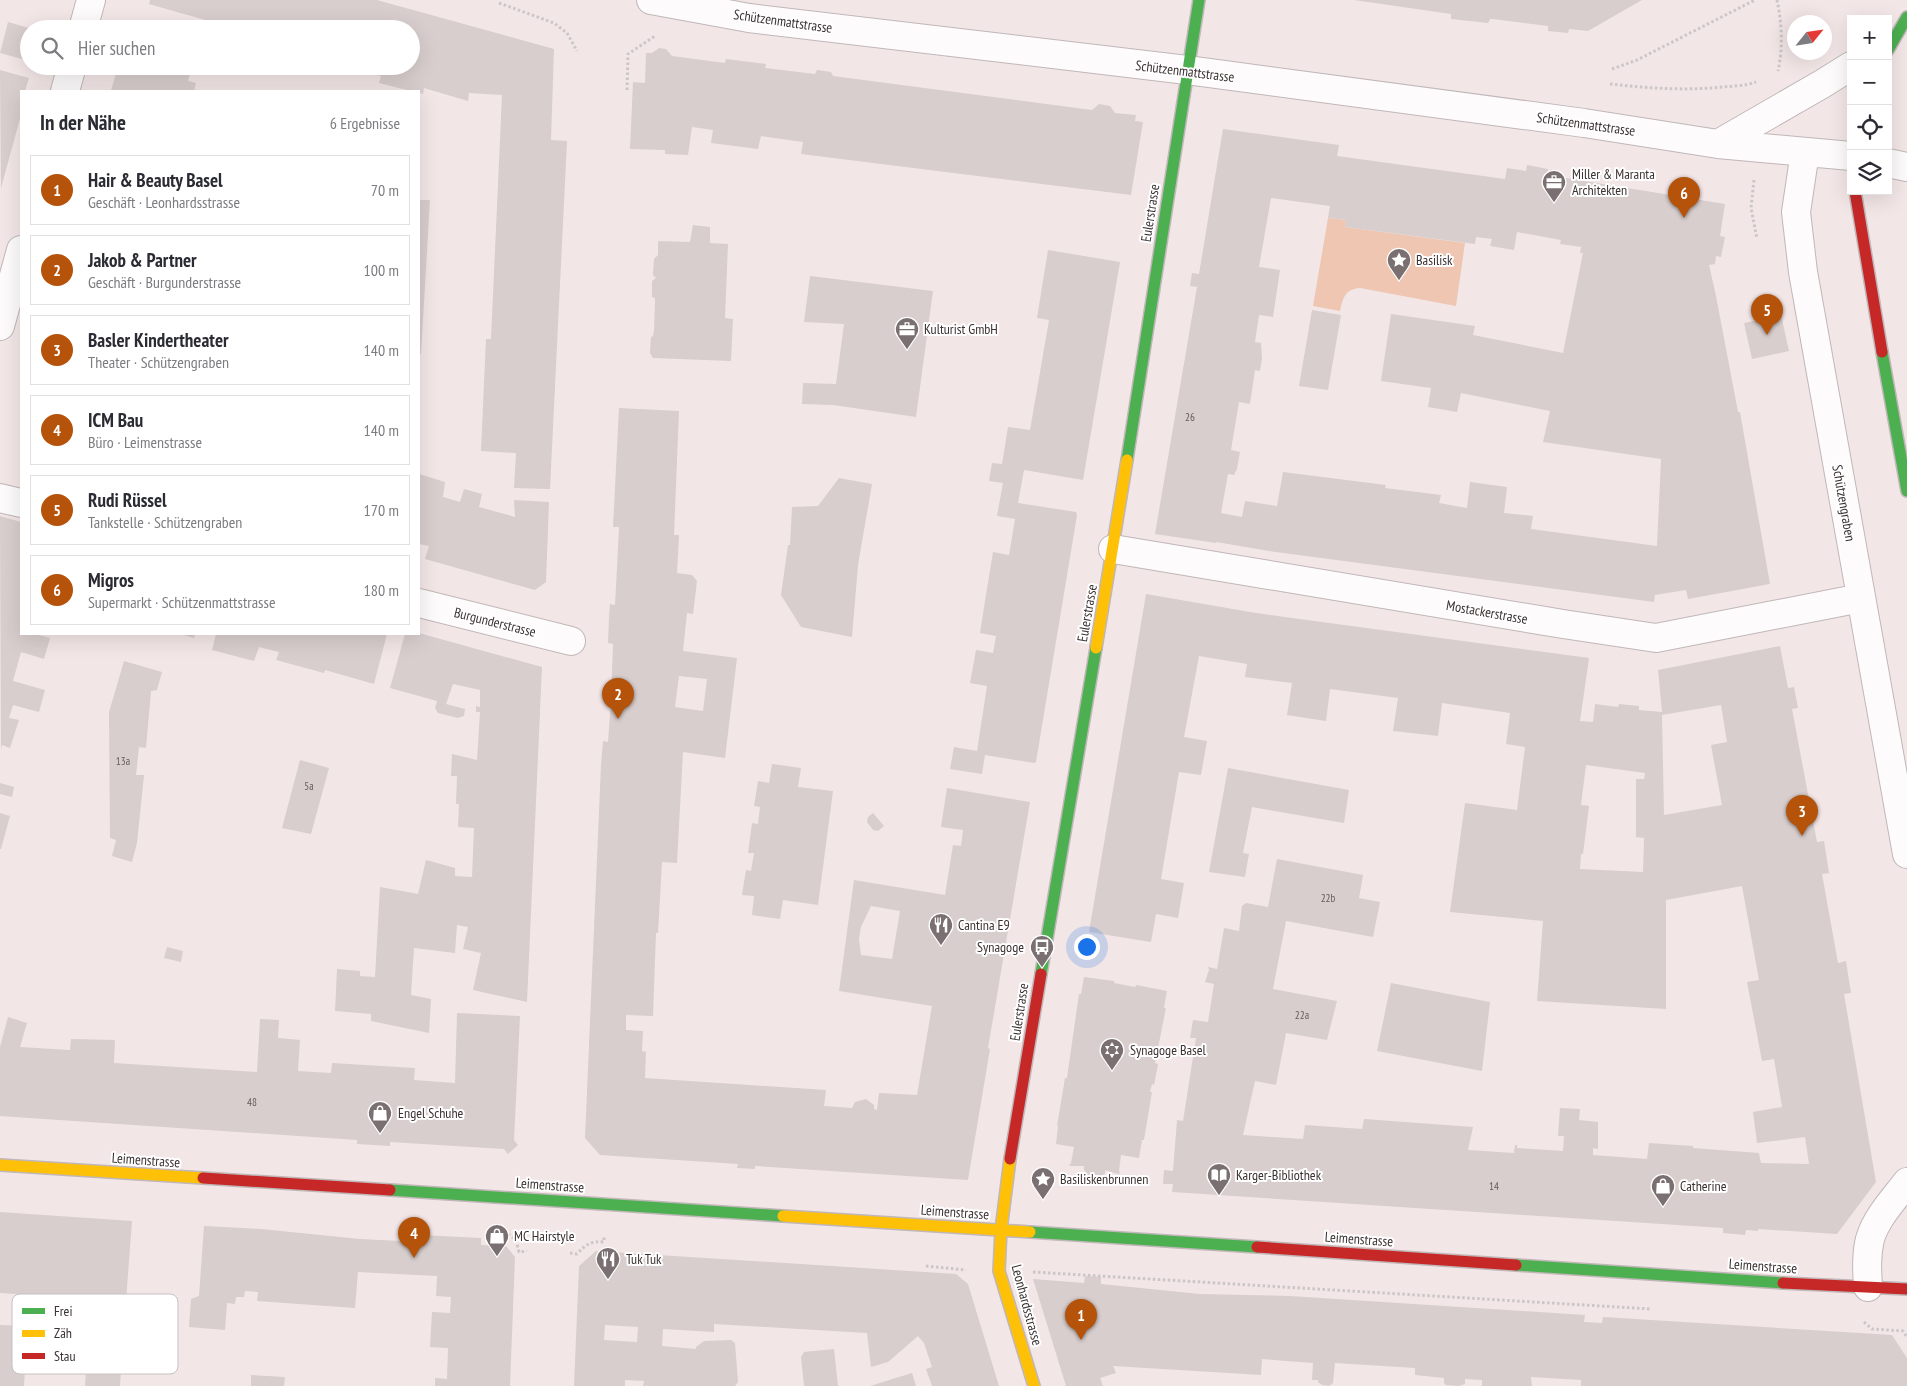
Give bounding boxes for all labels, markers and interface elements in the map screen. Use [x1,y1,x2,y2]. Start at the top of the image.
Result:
street label: Schützenmattstrasse [732,5,834,37]
north arrow [1787,15,1832,60]
map controls [1847,15,1892,195]
button: + [1847,15,1892,60]
search box [20,20,420,75]
icon: search [38,34,66,62]
text: Hier suchen [78,36,155,60]
street label: Schützenmattstrasse [1135,56,1236,86]
button: − [1847,60,1892,105]
button: locate [1847,105,1892,150]
street label: Schützenmattstrasse [1535,108,1637,140]
text: In der Nähe [40,109,126,136]
text: 6 Ergebnisse [330,113,400,133]
button: layers [1847,150,1892,195]
place label: Miller & Maranta Architekten [1572,165,1655,199]
text: Hair & Beauty Basel [88,168,223,192]
office icon: Miller & Maranta Architekten [1541,169,1567,203]
pin: 6 [1668,177,1700,218]
text: 1 [53,180,61,200]
text: 70 m [371,180,399,200]
street label: Eulerstrasse [1137,183,1163,243]
text: Geschäft · Leonhardsstrasse [88,192,240,212]
place icon: Basilisk [1386,247,1412,281]
text: Jakob & Partner [88,248,197,272]
place label: Basilisk [1416,251,1453,269]
text: 2 [53,260,61,280]
text: 100 m [364,260,399,280]
text: Geschäft · Burgunderstrasse [88,272,241,292]
pin: 5 [1751,294,1783,335]
office icon: Kulturist GmbH [894,316,920,350]
place label: Kulturist GmbH [924,320,998,338]
text: Basler Kindertheater [88,328,229,352]
text: 3 [53,340,61,360]
text: 140 m [364,340,399,360]
text: Theater · Schützengraben [88,352,229,372]
text: ICM Bau [88,408,143,432]
house number: 26 [1185,410,1195,424]
text: 4 [53,420,61,440]
text: 140 m [364,420,399,440]
text: Büro · Leimenstrasse [88,432,202,452]
street label: Schützengraben [1828,463,1860,543]
text: Rudi Rüssel [88,488,167,512]
text: 5 [53,500,61,520]
text: 170 m [364,500,399,520]
text: Tankstelle · Schützengraben [88,512,242,532]
text: Migros [88,568,134,592]
text: 6 [53,580,61,600]
text: 180 m [364,580,399,600]
street label: Eulerstrasse [1073,583,1101,643]
text: Supermarkt · Schützenmattstrasse [88,592,276,612]
street label: Mostackerstrasse [1445,596,1529,628]
street label: Burgunderstrasse [452,603,538,641]
pin: 2 [602,678,634,719]
house number: 13a [116,754,130,768]
house number: 5a [304,779,314,793]
pin: 3 [1786,795,1818,836]
house number: 22b [1321,891,1336,905]
restaurant icon: Cantina E9 [928,912,954,946]
place label: Cantina E9 [958,916,1010,934]
bus stop icon: Synagoge [1029,934,1055,968]
your location [1074,934,1100,960]
place label: Synagoge [977,938,1024,956]
street label: Eulerstrasse [1006,982,1032,1042]
house number: 22a [1295,1008,1309,1022]
synagogue icon: Synagoge Basel [1099,1037,1125,1071]
place label: Synagoge Basel [1130,1041,1207,1059]
house number: 48 [247,1095,257,1109]
shop icon: Engel Schuhe [367,1100,393,1134]
place label: Engel Schuhe [398,1104,464,1122]
street label: Leimenstrasse [111,1149,181,1171]
library icon: Karger-Bibliothek [1206,1162,1232,1196]
place icon: Basiliskenbrunnen [1030,1166,1056,1200]
place label: Karger-Bibliothek [1236,1166,1322,1184]
place label: Basiliskenbrunnen [1060,1170,1148,1188]
shop icon: Catherine [1650,1173,1676,1207]
street label: Leimenstrasse [515,1174,585,1196]
place label: Catherine [1680,1177,1727,1195]
house number: 14 [1489,1179,1499,1193]
street label: Leimenstrasse [920,1201,990,1223]
pin: 4 [398,1217,430,1258]
shop icon: MC Hairstyle [484,1223,510,1257]
place label: MC Hairstyle [514,1227,575,1245]
street label: Leimenstrasse [1324,1228,1394,1250]
restaurant icon: Tuk Tuk [595,1246,621,1280]
place label: Tuk Tuk [626,1250,662,1268]
street label: Leimenstrasse [1728,1255,1798,1277]
street label: Leonhardsstrasse [1008,1263,1046,1347]
legend [12,1294,178,1374]
pin: 1 [1065,1299,1097,1340]
text: Frei [54,1302,72,1320]
text: Zäh [54,1324,72,1342]
text: Stau [54,1347,76,1365]

